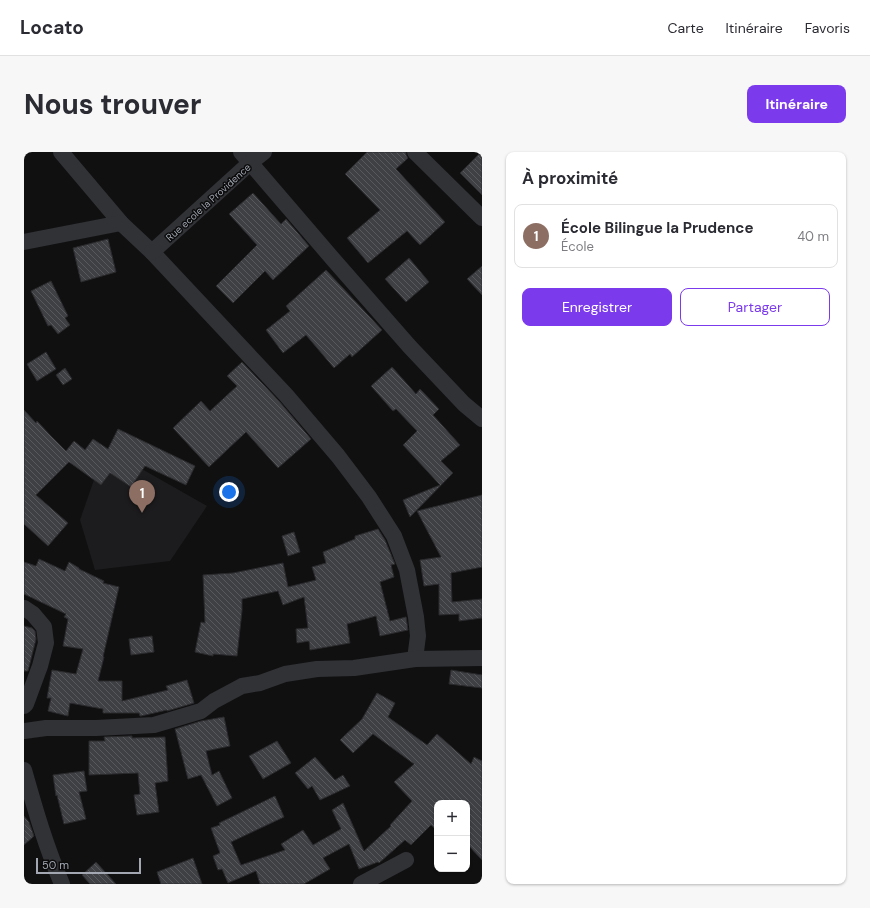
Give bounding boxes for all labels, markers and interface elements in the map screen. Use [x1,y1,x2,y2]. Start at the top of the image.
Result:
text: Locato [20,15,84,40]
text: Carte [668,19,704,37]
text: Itinéraire [726,19,783,37]
text: Favoris [805,19,850,37]
button: Itinéraire [747,85,846,123]
text: Nous trouver [24,86,201,123]
street label: Rue ecole la Providence [163,161,254,244]
text: À proximité [522,167,618,189]
text: École Bilingue la Prudence [561,218,754,238]
text: 1 [534,228,538,245]
text: 40 m [797,228,829,245]
text: École [561,238,594,255]
button: Enregistrer [522,288,672,326]
button: Partager [680,288,830,326]
pin: 1 [129,480,155,513]
your location [219,482,239,502]
map controls [434,800,470,872]
button: + [434,800,470,836]
button: − [434,836,470,872]
scale bar [36,856,141,875]
text: 50 m [42,858,69,872]

